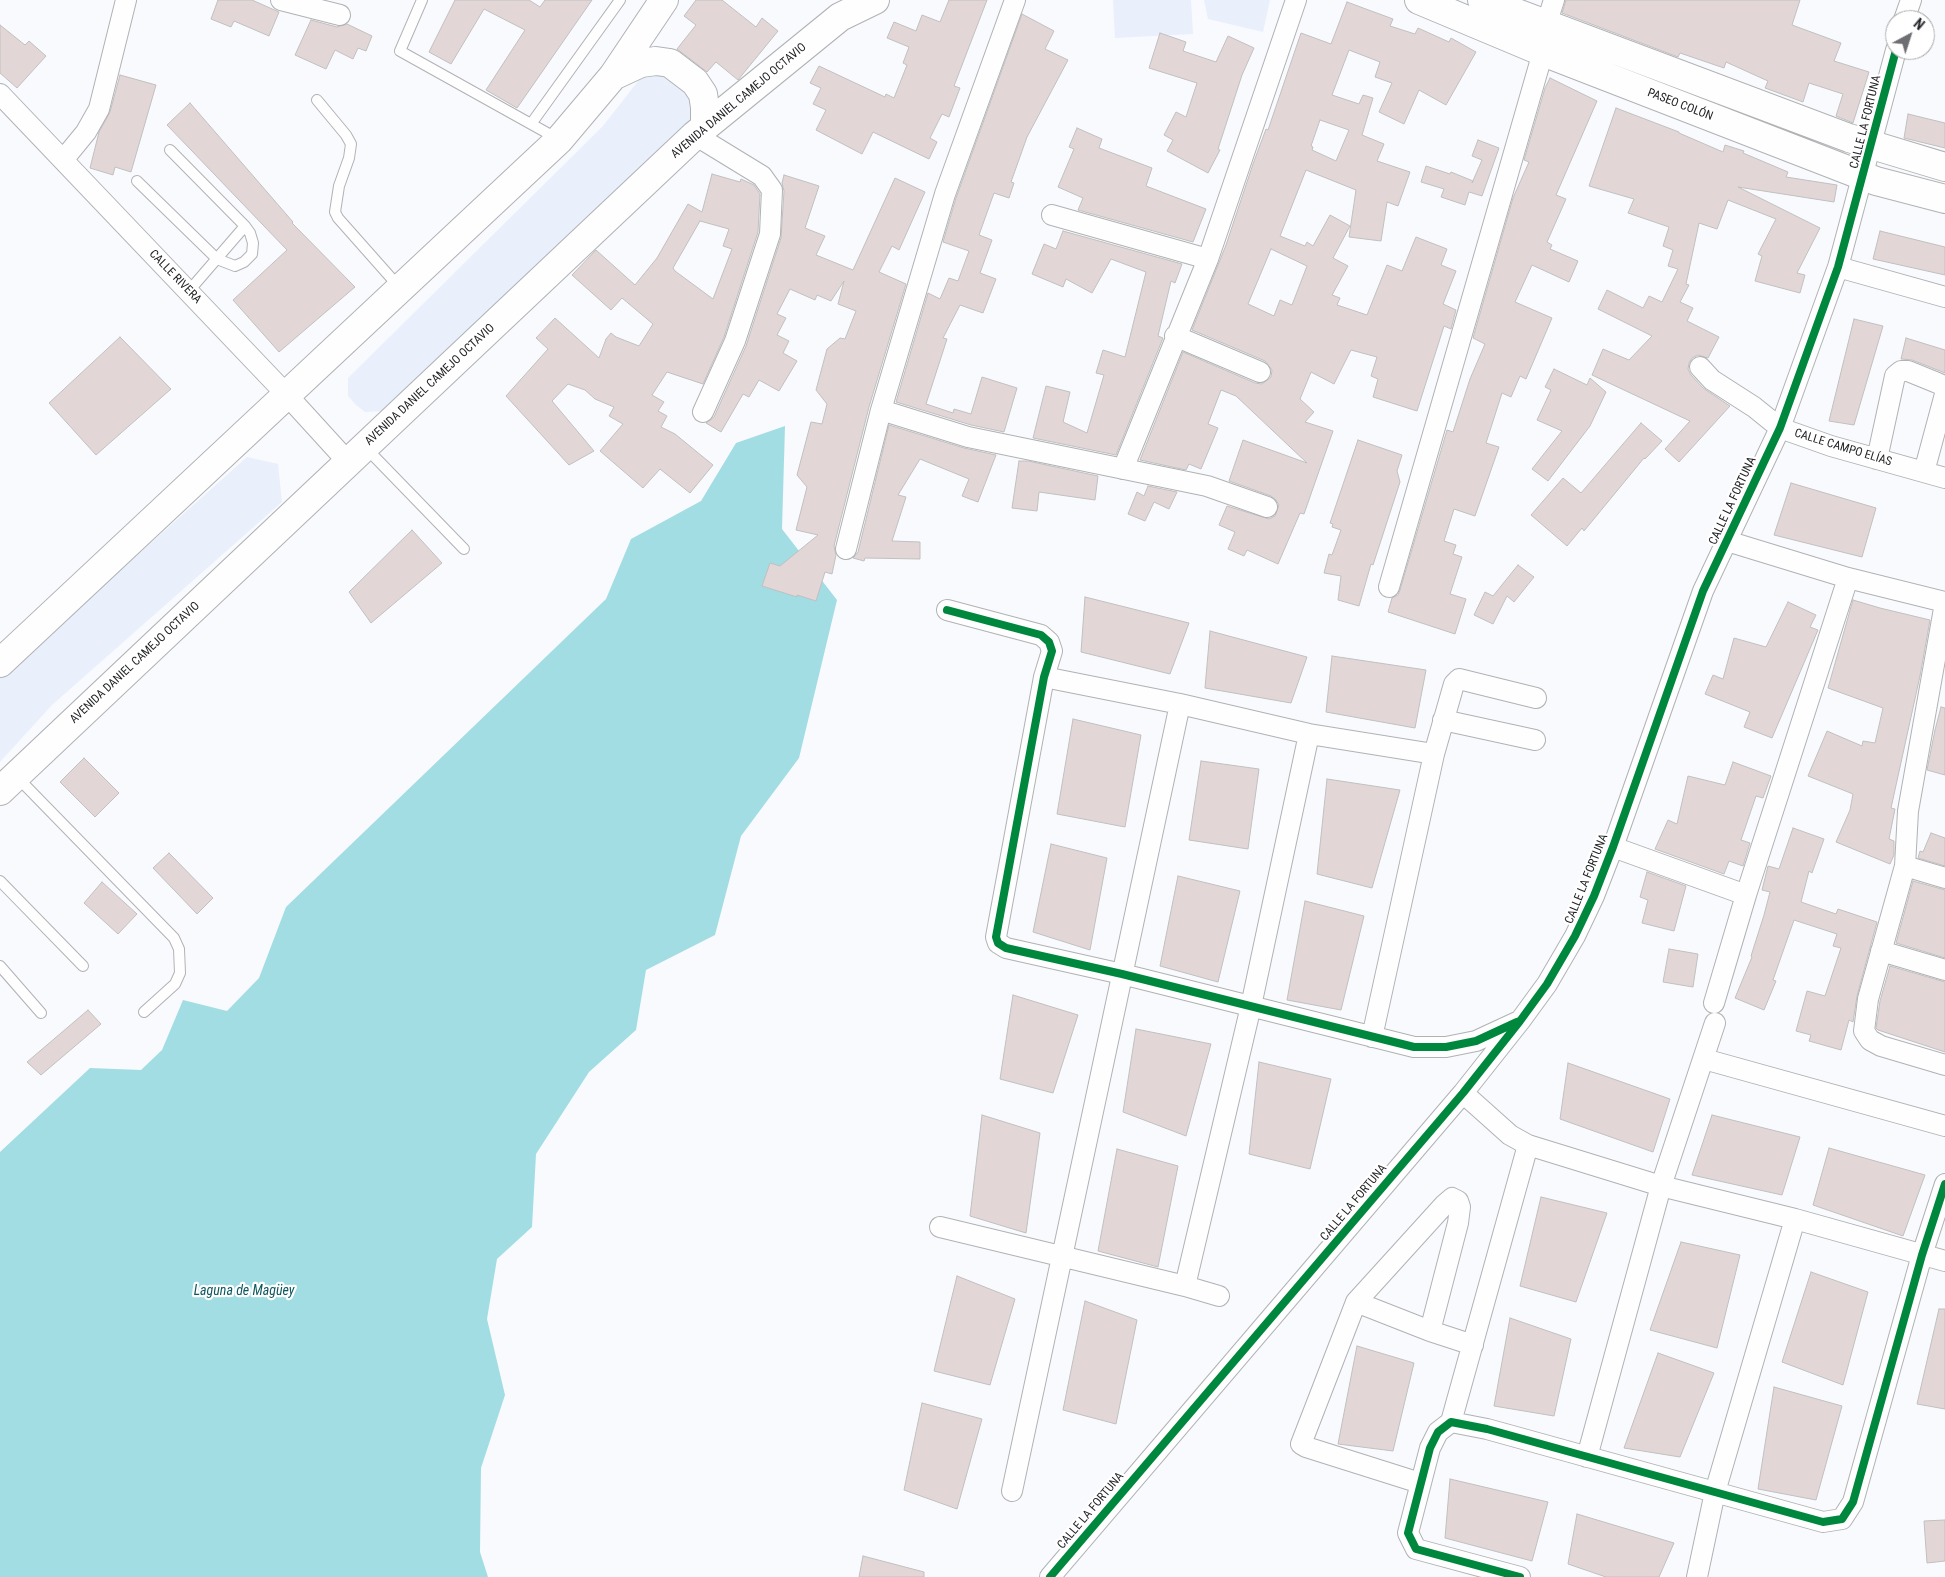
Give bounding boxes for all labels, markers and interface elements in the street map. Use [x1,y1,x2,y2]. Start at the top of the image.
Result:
north arrow [1885,10,1935,60]
text: N [1911,15,1927,33]
street label: AVENIDA DANIEL CAMEJO OCTAVIO [669,40,809,162]
street label: CALLE LA FORTUNA [1847,74,1885,170]
street label: PASEO COLÓN [1645,86,1715,124]
street label: CALLE RIVERA [146,247,204,307]
street label: AVENIDA DANIEL CAMEJO OCTAVIO [362,321,498,449]
street label: CALLE CAMPO ELÍAS [1793,426,1893,470]
street label: CALLE LA FORTUNA [1706,455,1760,547]
street label: AVENIDA DANIEL CAMEJO OCTAVIO [67,599,203,727]
street label: CALLE LA FORTUNA [1562,832,1612,926]
street label: CALLE LA FORTUNA [1318,1162,1390,1244]
water label: Laguna de Magüey [194,1283,294,1299]
street label: CALLE LA FORTUNA [1055,1470,1127,1552]

